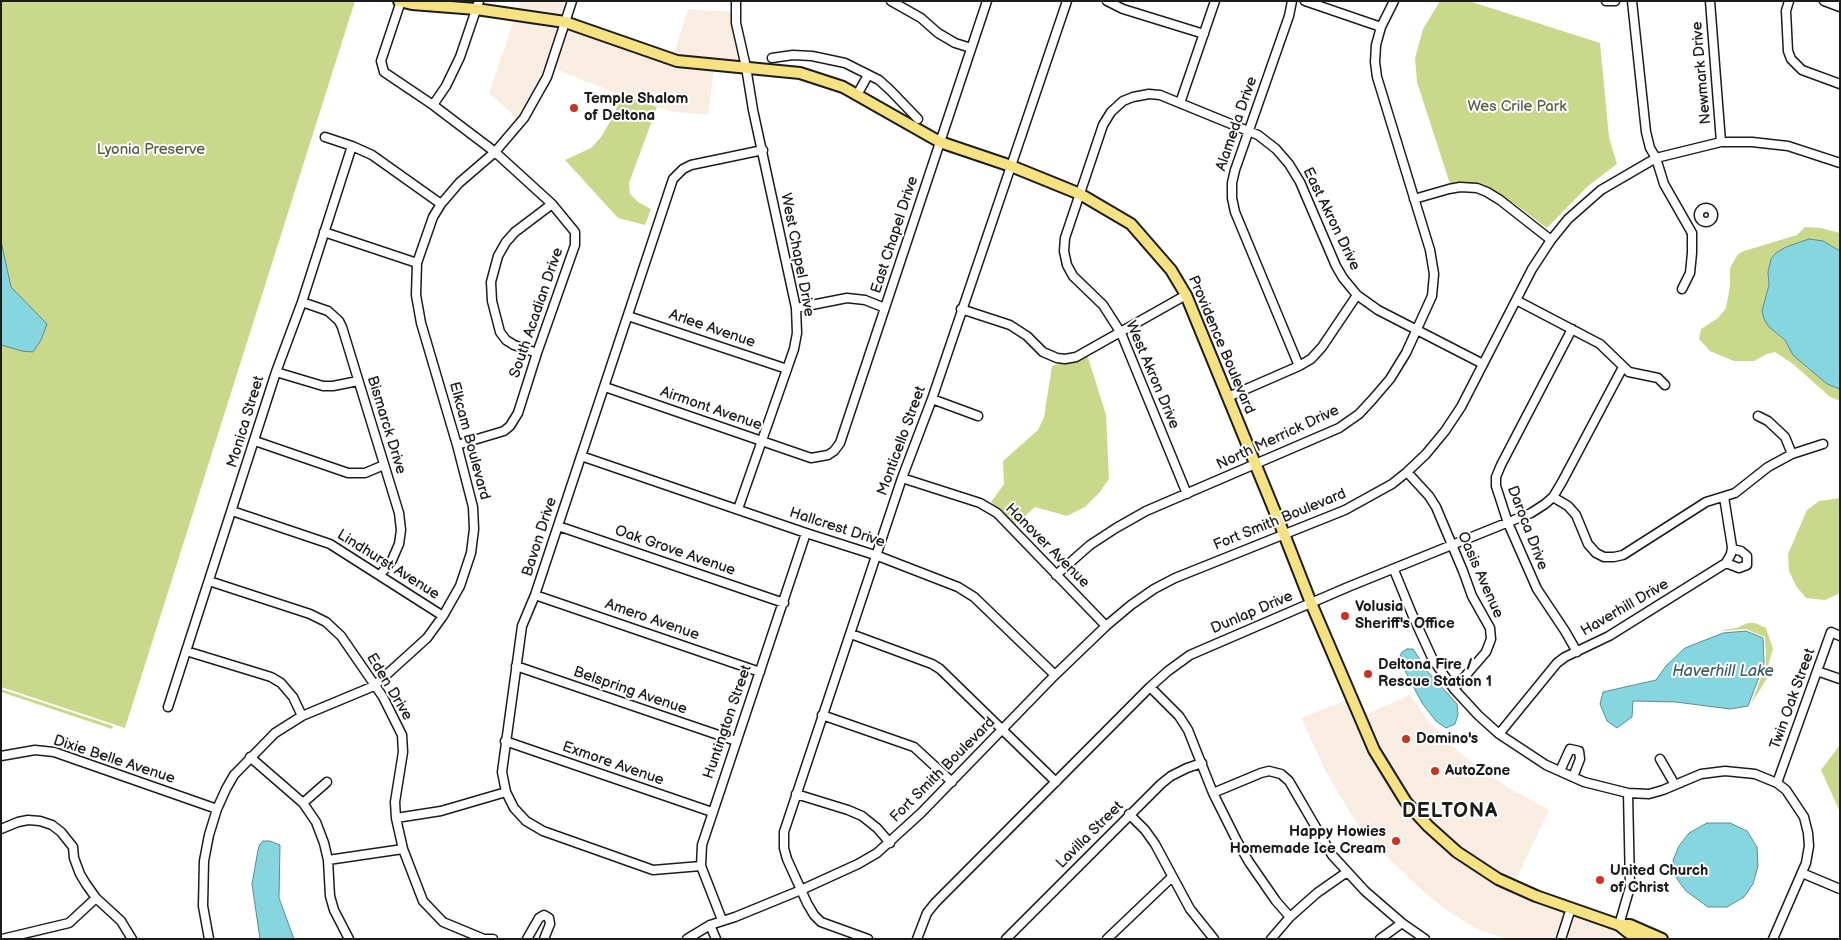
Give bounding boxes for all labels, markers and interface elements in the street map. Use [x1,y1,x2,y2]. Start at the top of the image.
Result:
street label: Newmark Drive [1689,21,1715,125]
street label: Alameda Drive [1212,74,1262,174]
place label: Temple Shalom of Deltona [584,90,688,125]
park label: Wes Crile Park [1467,98,1567,116]
marker: Temple Shalom of Deltona [568,102,580,114]
park label: Lyonia Preserve [97,141,205,159]
street label: East Akron Drive [1298,165,1364,273]
street label: East Chapel Drive [868,174,922,296]
street label: West Chapel Drive [776,192,818,318]
street label: South Acadian Drive [506,246,568,380]
street label: Providence Boulevard [1184,273,1258,417]
street label: Arlee Avenue [667,306,757,352]
street label: West Akron Drive [1121,318,1183,432]
street label: Monica Street [223,374,269,470]
street label: Bismarck Drive [363,374,409,476]
street label: Elkcam Boulevard [445,380,493,502]
street label: Airmont Avenue [658,383,764,435]
street label: Monticello Street [874,384,930,498]
street label: North Merrick Drive [1214,402,1342,474]
street label: Daroca Drive [1503,483,1551,573]
street label: Fort Smith Boulevard [1211,485,1349,555]
street label: Bavon Drive [519,495,561,579]
street label: Hanover Avenue [1001,500,1093,592]
street label: Hallcrest Drive [787,504,887,552]
street label: Oak Grove Avenue [612,522,738,580]
street label: Lindhurst Avenue [333,526,443,604]
street label: Oasis Avenue [1453,529,1507,621]
street label: Haverhill Drive [1578,576,1672,640]
street label: Dunlap Drive [1208,588,1296,638]
street label: Amero Avenue [603,595,701,645]
place label: Volusia Sheriff's Office [1355,598,1455,633]
marker: Volusia Sheriff's Office [1339,610,1351,622]
street label: Twin Oak Street [1766,646,1820,752]
street label: Eden Drive [362,650,416,724]
place label: Deltona Fire / Rescue Station 1 [1378,656,1492,691]
water label: Haverhill Lake [1672,662,1774,682]
street label: Belspring Avenue [571,663,689,719]
street label: Huntington Street [700,663,756,781]
marker: Deltona Fire / Rescue Station 1 [1362,668,1374,680]
street label: Fort Smith Boulevard [887,714,999,826]
place label: Domino's [1416,730,1478,748]
street label: Dixie Belle Avenue [51,732,177,788]
marker: Domino's [1400,733,1412,745]
street label: Exmore Avenue [560,738,666,790]
place label: AutoZone [1445,762,1510,780]
marker: AutoZone [1429,765,1441,777]
street label: Lavilla Street [1053,798,1127,872]
district label: DELTONA [1401,800,1499,824]
place label: Happy Howies Homemade Ice Cream [1230,823,1386,858]
marker: Happy Howies Homemade Ice Cream [1390,835,1402,847]
place label: United Church of Christ [1610,862,1708,897]
marker: United Church of Christ [1594,874,1606,886]

